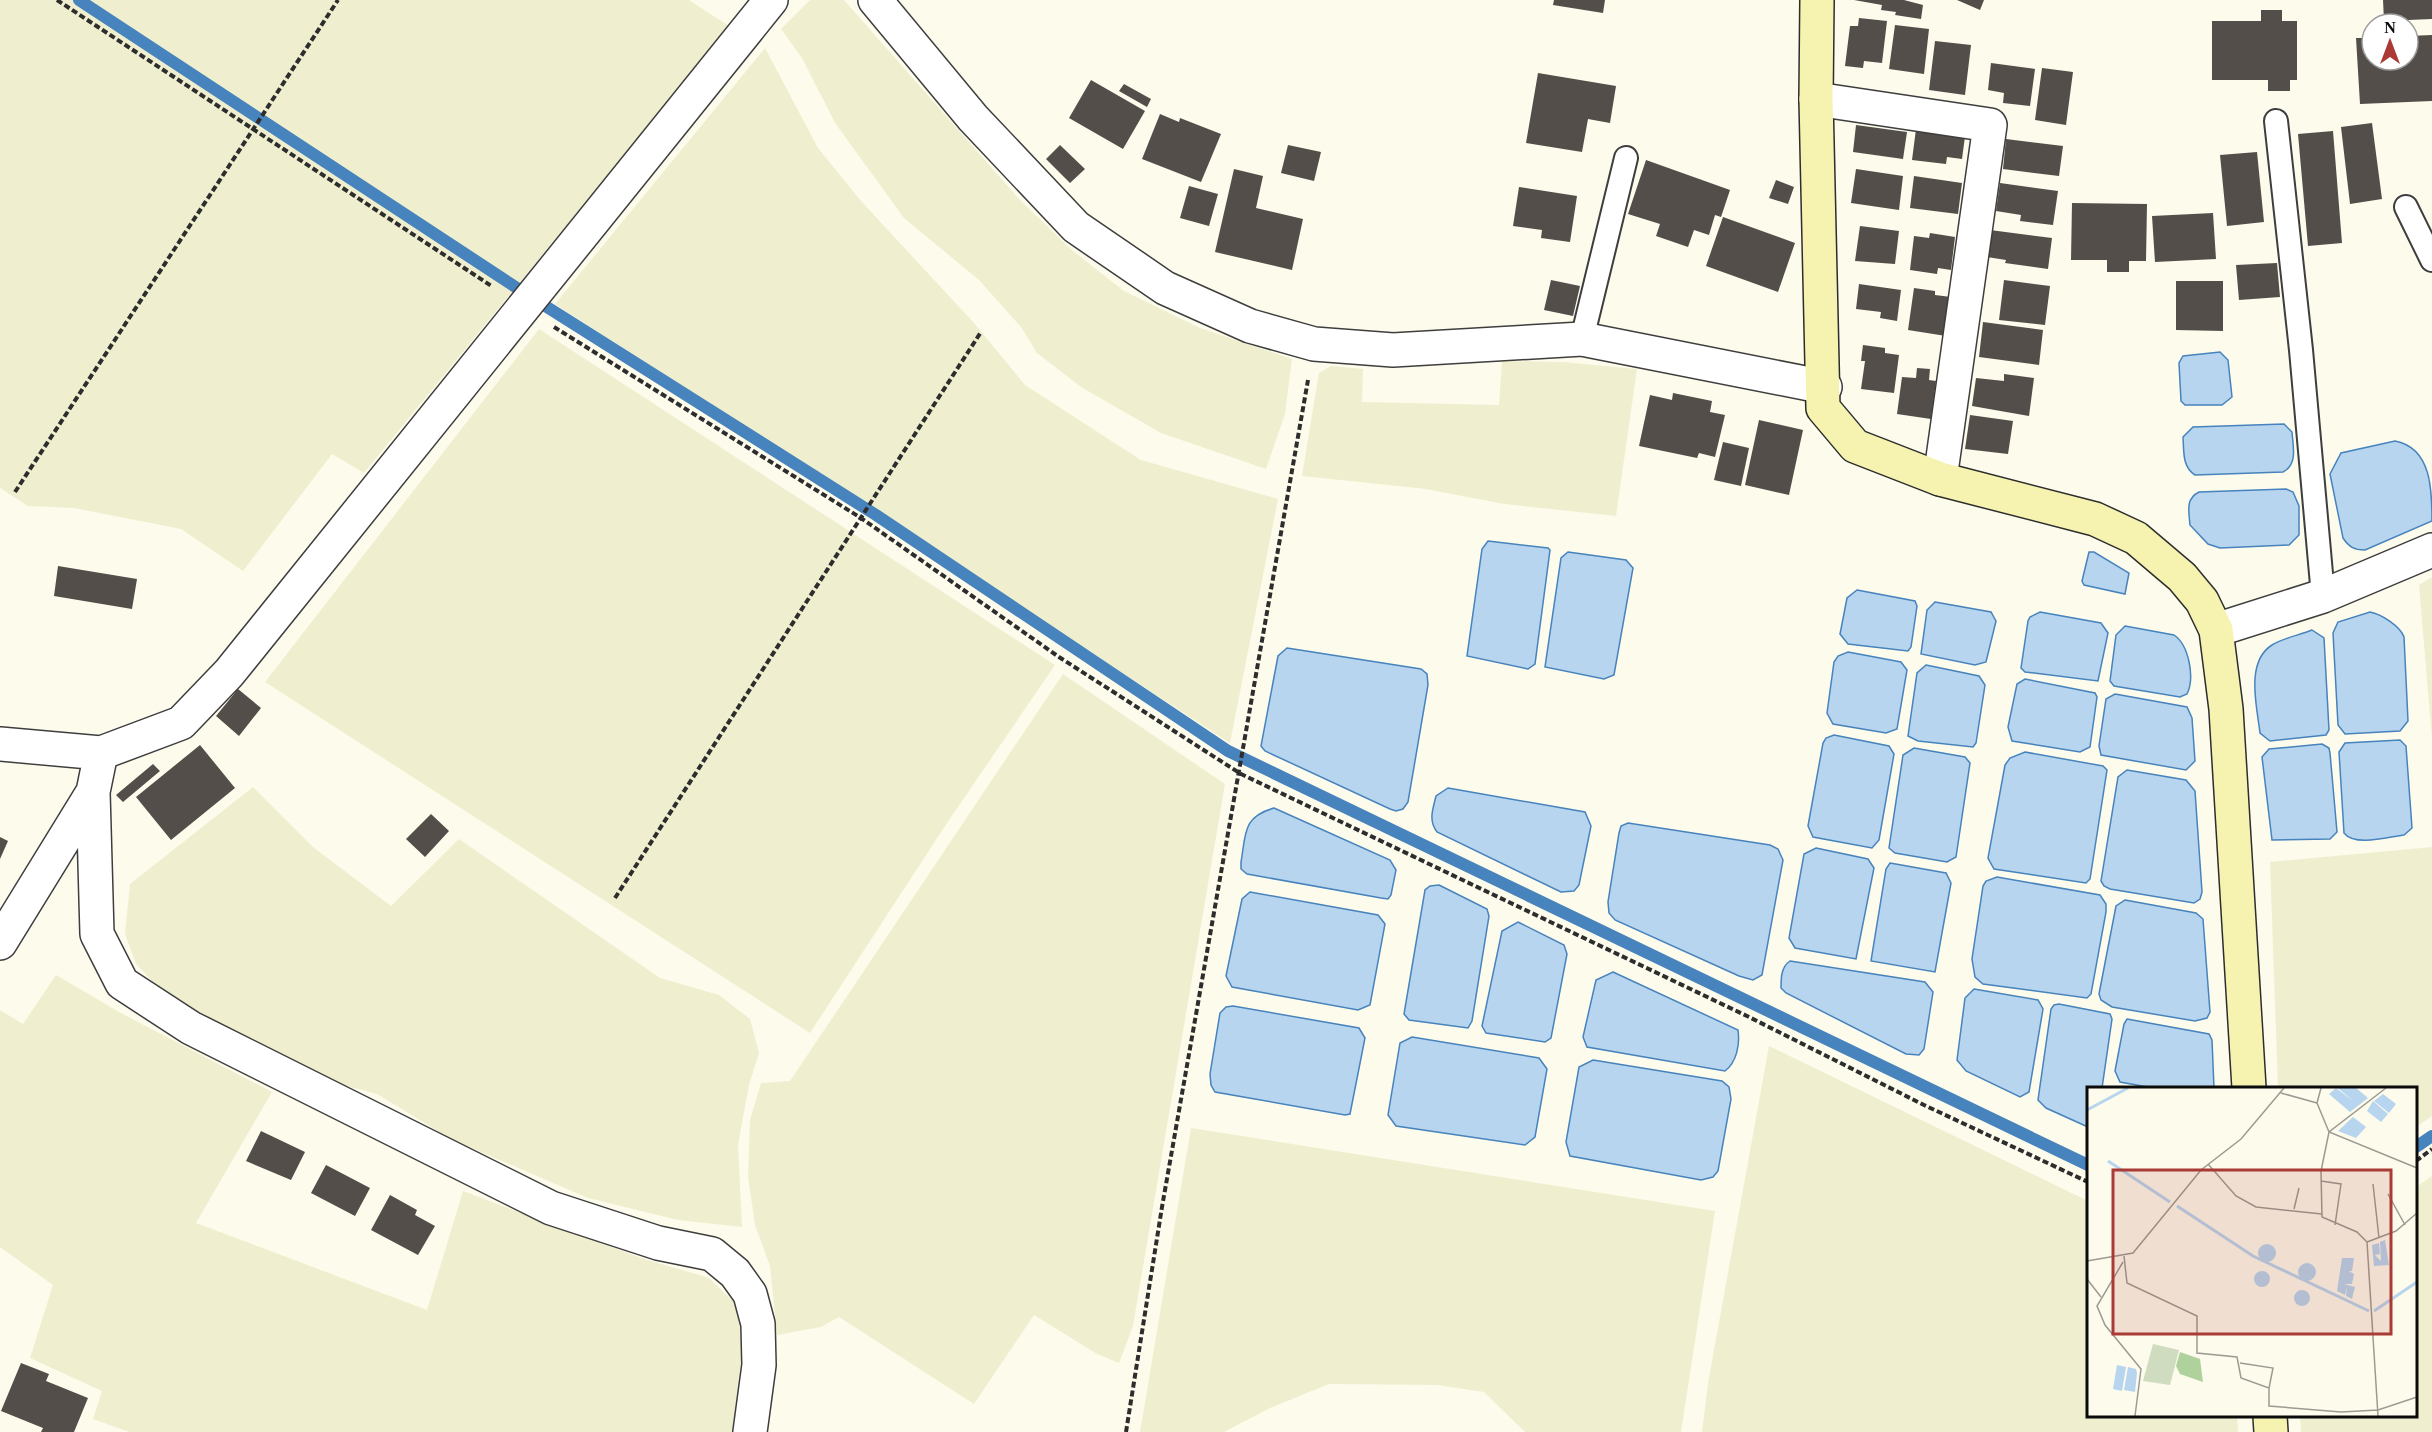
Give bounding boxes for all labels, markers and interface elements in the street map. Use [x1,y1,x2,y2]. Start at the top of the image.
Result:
north arrow [2360,12,2420,72]
text: N [2384,19,2396,36]
inset map [2087,1087,2417,1417]

